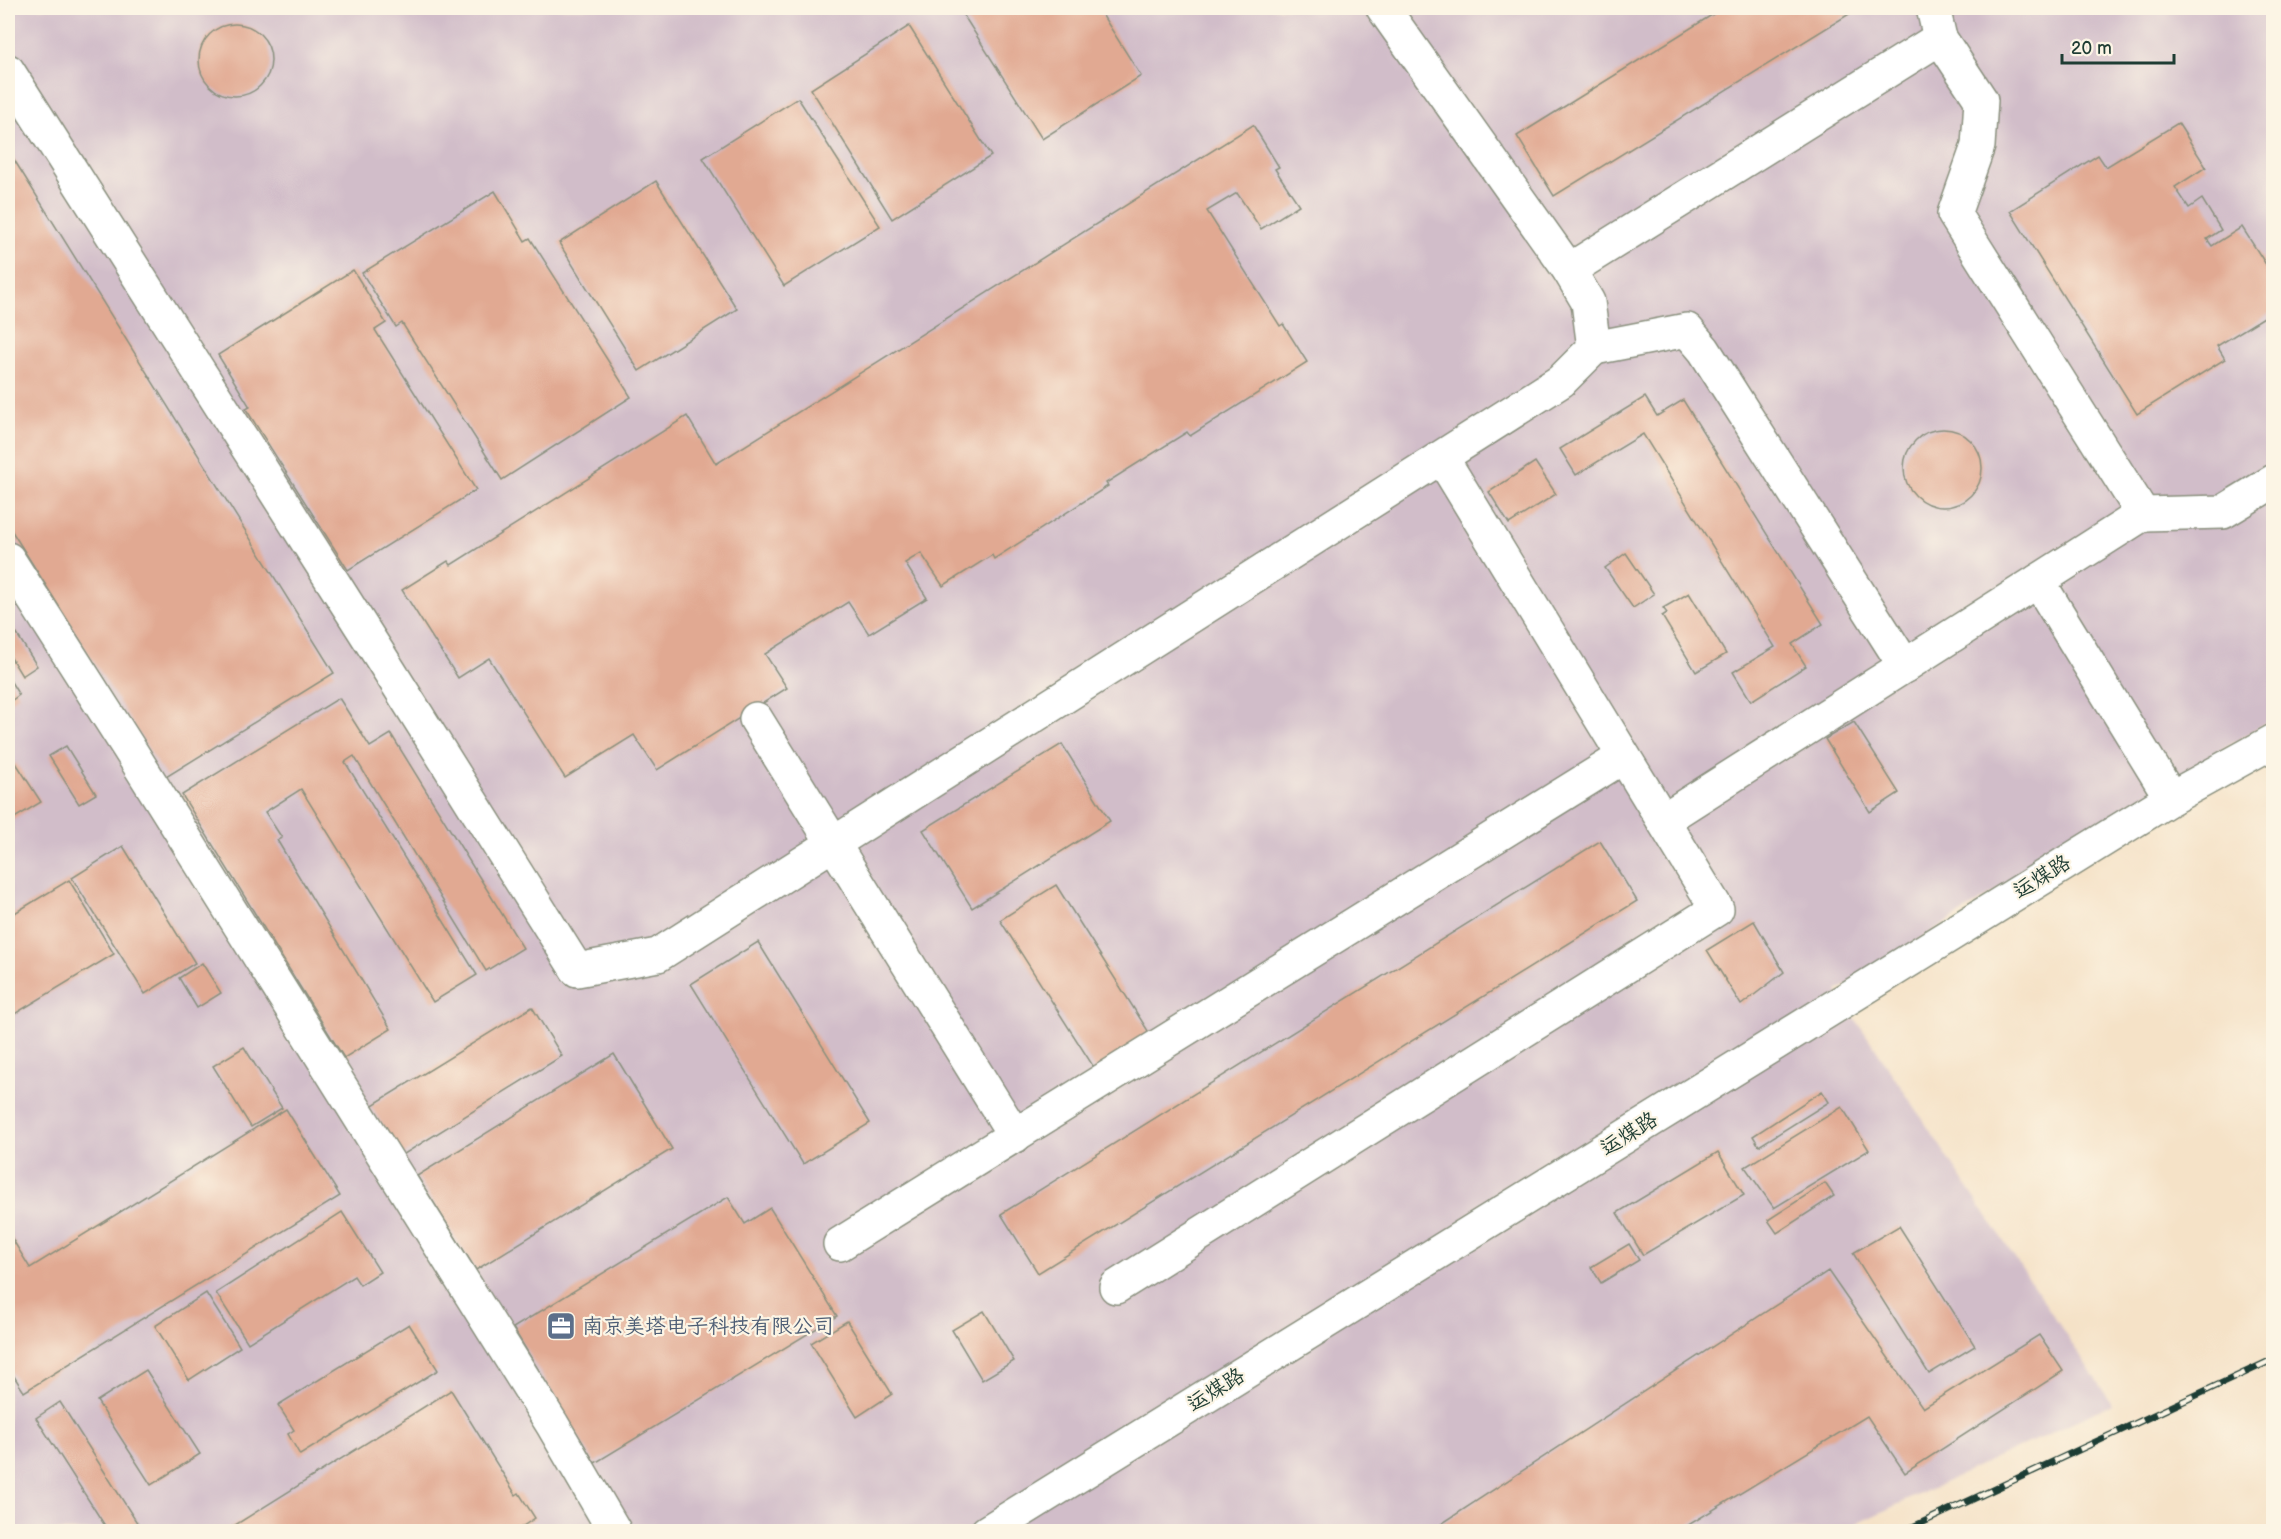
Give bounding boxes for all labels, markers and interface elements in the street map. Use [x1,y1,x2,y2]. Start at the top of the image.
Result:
scale bar [2062,27,2174,65]
text: 20 m [2071,38,2112,59]
street label: 运煤路 [2009,850,2075,904]
street label: 运煤路 [1596,1107,1662,1161]
office icon: 南京美塔电子科技有限公司 [545,1310,577,1342]
place label: 南京美塔电子科技有限公司 [582,1314,834,1339]
street label: 运煤路 [1183,1363,1249,1417]

